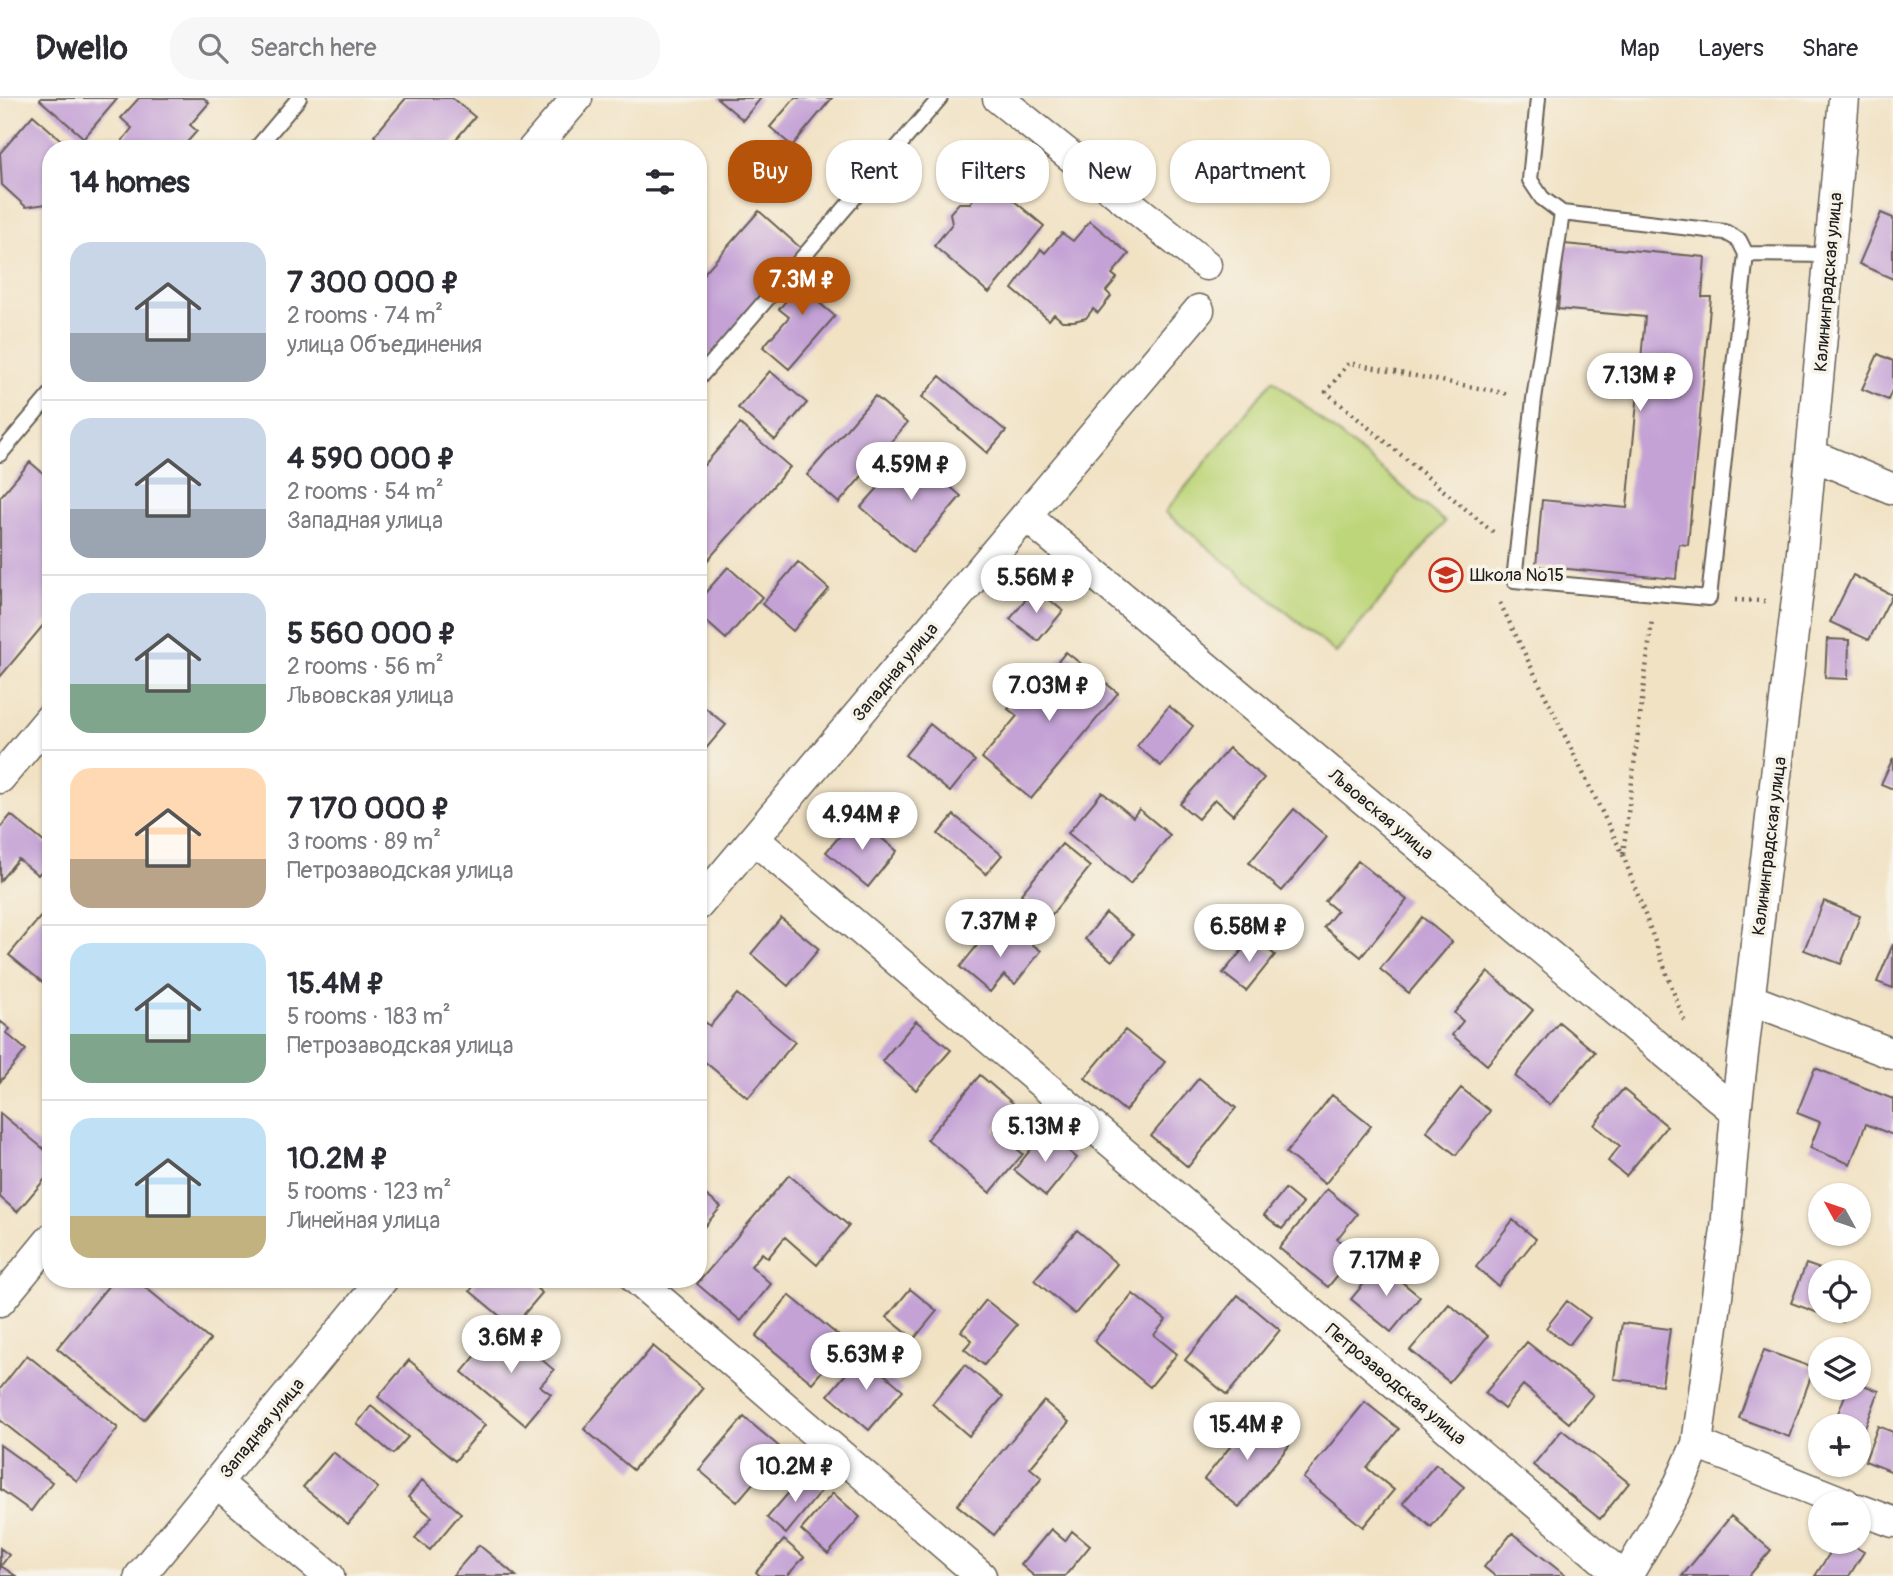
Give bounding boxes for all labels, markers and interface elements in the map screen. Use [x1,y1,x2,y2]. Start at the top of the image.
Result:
search box [170,17,660,80]
text: Dwello [35,28,128,69]
icon: search [194,29,232,67]
text: Search here [250,32,377,64]
text: Map [1620,34,1660,63]
text: Layers [1698,34,1764,63]
text: Share [1802,34,1858,63]
chip: Buy [728,140,812,203]
chip: Rent [826,140,922,203]
chip: Filters [936,140,1049,203]
chip: New [1063,140,1156,203]
chip: Apartment [1170,140,1330,203]
icon: filters [641,163,679,201]
text: 14 homes [70,164,190,201]
street label: Калининградская улица [1809,191,1848,373]
pin: 7.3M ₽ [745,258,859,317]
text: 7 300 000 ₽ [287,264,460,301]
text: 7.3M ₽ [769,265,835,294]
icon: home [126,270,210,354]
text: 2 rooms · 74 m² [287,301,443,330]
text: улица Объединения [287,330,482,359]
pin: 7.13M ₽ [1575,354,1705,413]
text: 7.13M ₽ [1603,361,1677,390]
text: 4 590 000 ₽ [287,440,456,477]
pin: 4.59M ₽ [846,442,976,502]
icon: home [126,446,210,530]
text: 4.59M ₽ [872,450,950,479]
text: 2 rooms · 54 m² [287,477,444,506]
text: Западная улица [287,506,443,535]
pin: 5.56M ₽ [971,556,1101,615]
school or university icon: Школа №15 [1427,556,1465,594]
text: 5.56M ₽ [997,563,1075,592]
place label: Школа №15 [1470,564,1564,587]
text: 5 560 000 ₽ [287,615,456,652]
street label: Западная улица [847,618,943,726]
icon: home [126,621,210,705]
text: 2 rooms · 56 m² [287,652,444,681]
pin: 7.03M ₽ [984,664,1114,723]
text: 7.03M ₽ [1008,671,1090,700]
text: Львовская улица [287,681,454,710]
street label: Калининградская улица [1747,755,1792,937]
street label: Львовская улица [1323,763,1438,865]
text: 7 170 000 ₽ [287,790,450,827]
pin: 4.94M ₽ [797,792,927,852]
icon: home [126,796,210,880]
text: 4.94M ₽ [823,800,901,829]
text: 3 rooms · 89 m² [287,827,441,856]
text: Петрозаводская улица [287,856,513,885]
pin: 7.37M ₽ [935,900,1065,959]
pin: 6.58M ₽ [1184,904,1314,964]
text: 7.37M ₽ [961,907,1039,936]
text: 6.58M ₽ [1210,912,1288,941]
text: 15.4M ₽ [287,965,385,1002]
icon: home [126,971,210,1055]
text: 5 rooms · 183 m² [287,1002,451,1031]
text: Петрозаводская улица [287,1031,513,1060]
pin: 5.13M ₽ [980,1104,1110,1164]
text: 5.13M ₽ [1008,1112,1082,1141]
text: 10.2M ₽ [287,1140,389,1177]
icon: home [126,1146,210,1230]
text: 5 rooms · 123 m² [287,1177,451,1206]
north arrow [1808,1183,1871,1246]
map controls [1808,1183,1871,1554]
text: Линейная улица [287,1206,440,1235]
pin: 7.17M ₽ [1321,1238,1451,1298]
text: 7.17M ₽ [1349,1246,1423,1275]
button: locate [1808,1260,1871,1323]
pin: 3.6M ₽ [454,1316,568,1375]
street label: Петрозаводская улица [1320,1319,1471,1450]
text: 3.6M ₽ [478,1323,544,1352]
pin: 5.63M ₽ [801,1332,931,1392]
button: layers [1808,1337,1871,1400]
text: 5.63M ₽ [826,1340,906,1369]
street label: Западная улица [215,1374,310,1483]
pin: 15.4M ₽ [1182,1402,1312,1462]
text: 15.4M ₽ [1209,1410,1285,1439]
button: + [1808,1414,1871,1477]
pin: 10.2M ₽ [730,1444,860,1504]
text: 10.2M ₽ [756,1452,834,1481]
button: − [1808,1491,1871,1554]

